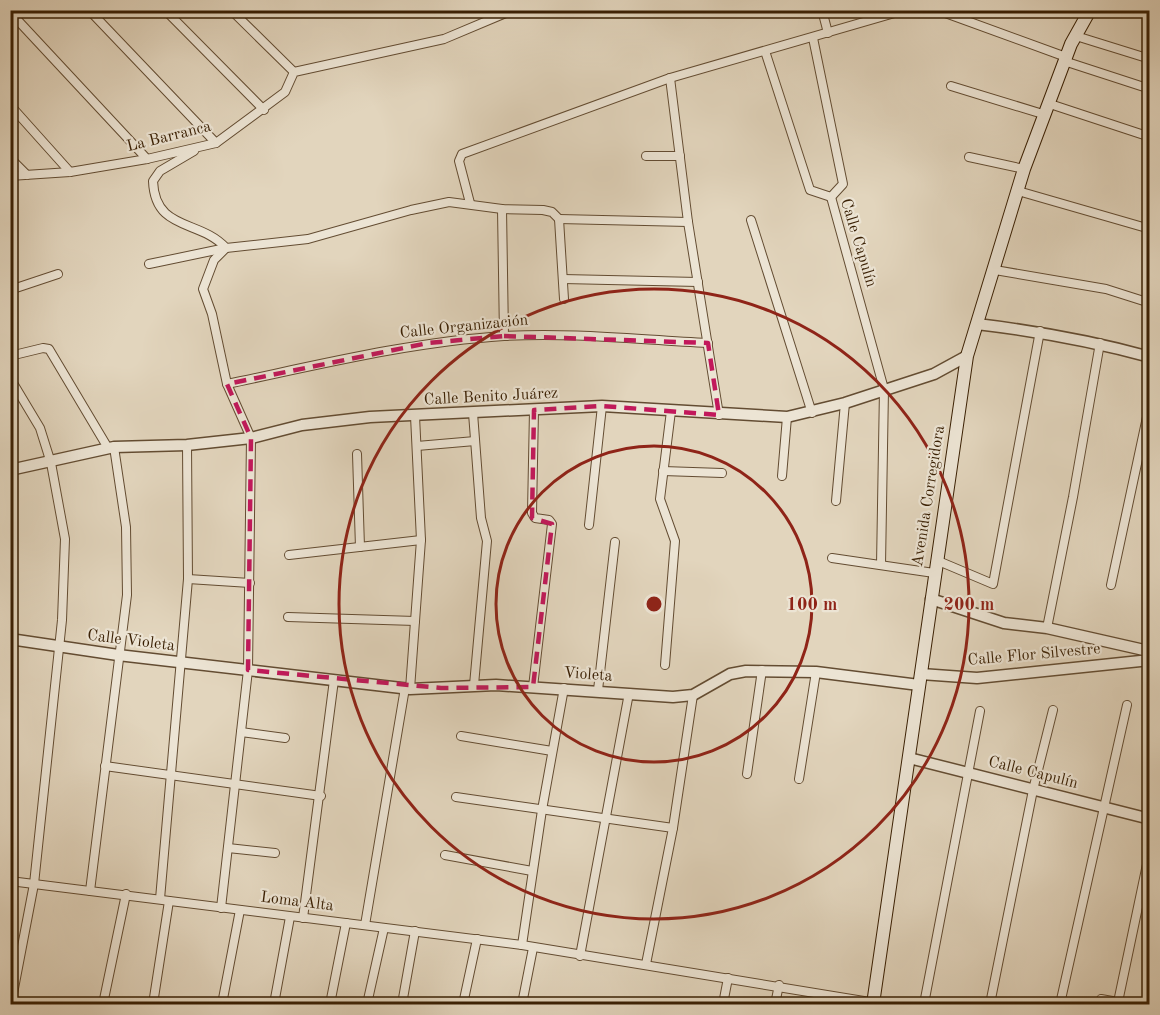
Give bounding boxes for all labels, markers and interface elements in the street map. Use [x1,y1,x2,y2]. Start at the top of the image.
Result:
street label: La Barranca [125,119,213,155]
street label: Calle Capulín [837,197,879,290]
street label: Calle Organización [399,312,529,342]
street label: Calle Benito Juárez [423,385,559,409]
street label: Avenida Corregidora [910,424,948,568]
centre of rings [644,594,664,614]
text: 100 m [787,596,837,614]
text: 200 m [944,596,994,614]
street label: Calle Violeta [86,628,176,654]
street label: Calle Flor Silvestre [967,641,1101,669]
street label: Violeta [563,665,613,685]
street label: Calle Capulín [987,754,1080,792]
street label: Loma Alta [259,890,335,914]

